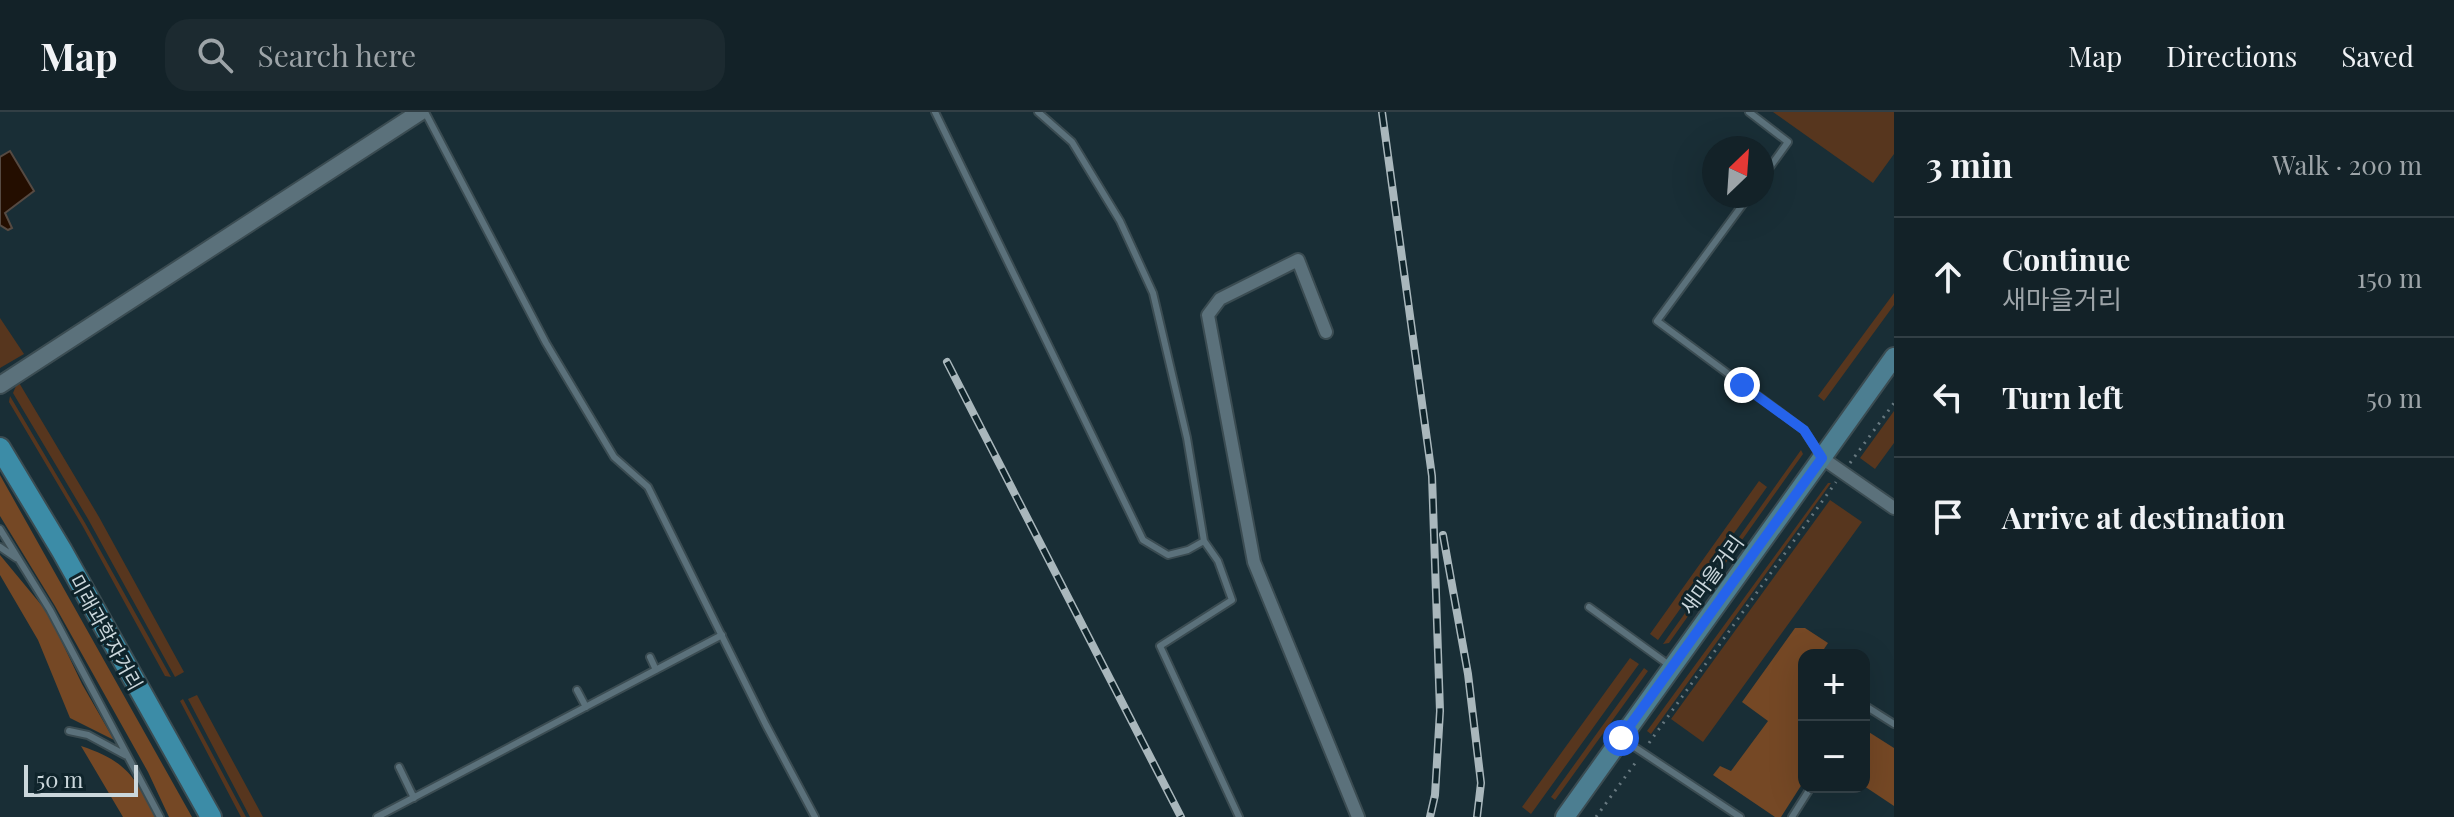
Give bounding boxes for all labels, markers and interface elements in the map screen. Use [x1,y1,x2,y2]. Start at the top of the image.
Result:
search box [165,19,725,91]
text: Map [40,30,117,81]
icon: search [193,33,237,77]
text: Search here [257,35,416,75]
text: Map [2068,37,2122,74]
text: Directions [2166,37,2297,74]
text: Saved [2341,37,2414,74]
north arrow [1702,136,1774,208]
text: 3 min [1926,141,2013,187]
text: Walk · 200 m [2272,147,2422,182]
text: Continue [2002,239,2130,279]
icon: ahead [1926,255,1970,299]
text: 150 m [2357,260,2422,295]
text: 새마을거리 [2002,281,2122,316]
route end [1724,367,1760,403]
icon: left [1926,375,1970,419]
text: Turn left [2002,377,2123,417]
text: 50 m [2366,380,2422,415]
icon: arrive [1926,495,1970,539]
text: Arrive at destination [2002,497,2285,537]
street label: 새마을거리 [1673,529,1749,619]
street label: 미래과학자거리 [64,569,150,695]
map controls [1798,649,1870,793]
button: + [1798,649,1870,721]
route start [1603,720,1639,756]
button: − [1798,721,1870,793]
scale bar [24,761,138,797]
text: 50 m [36,764,83,794]

